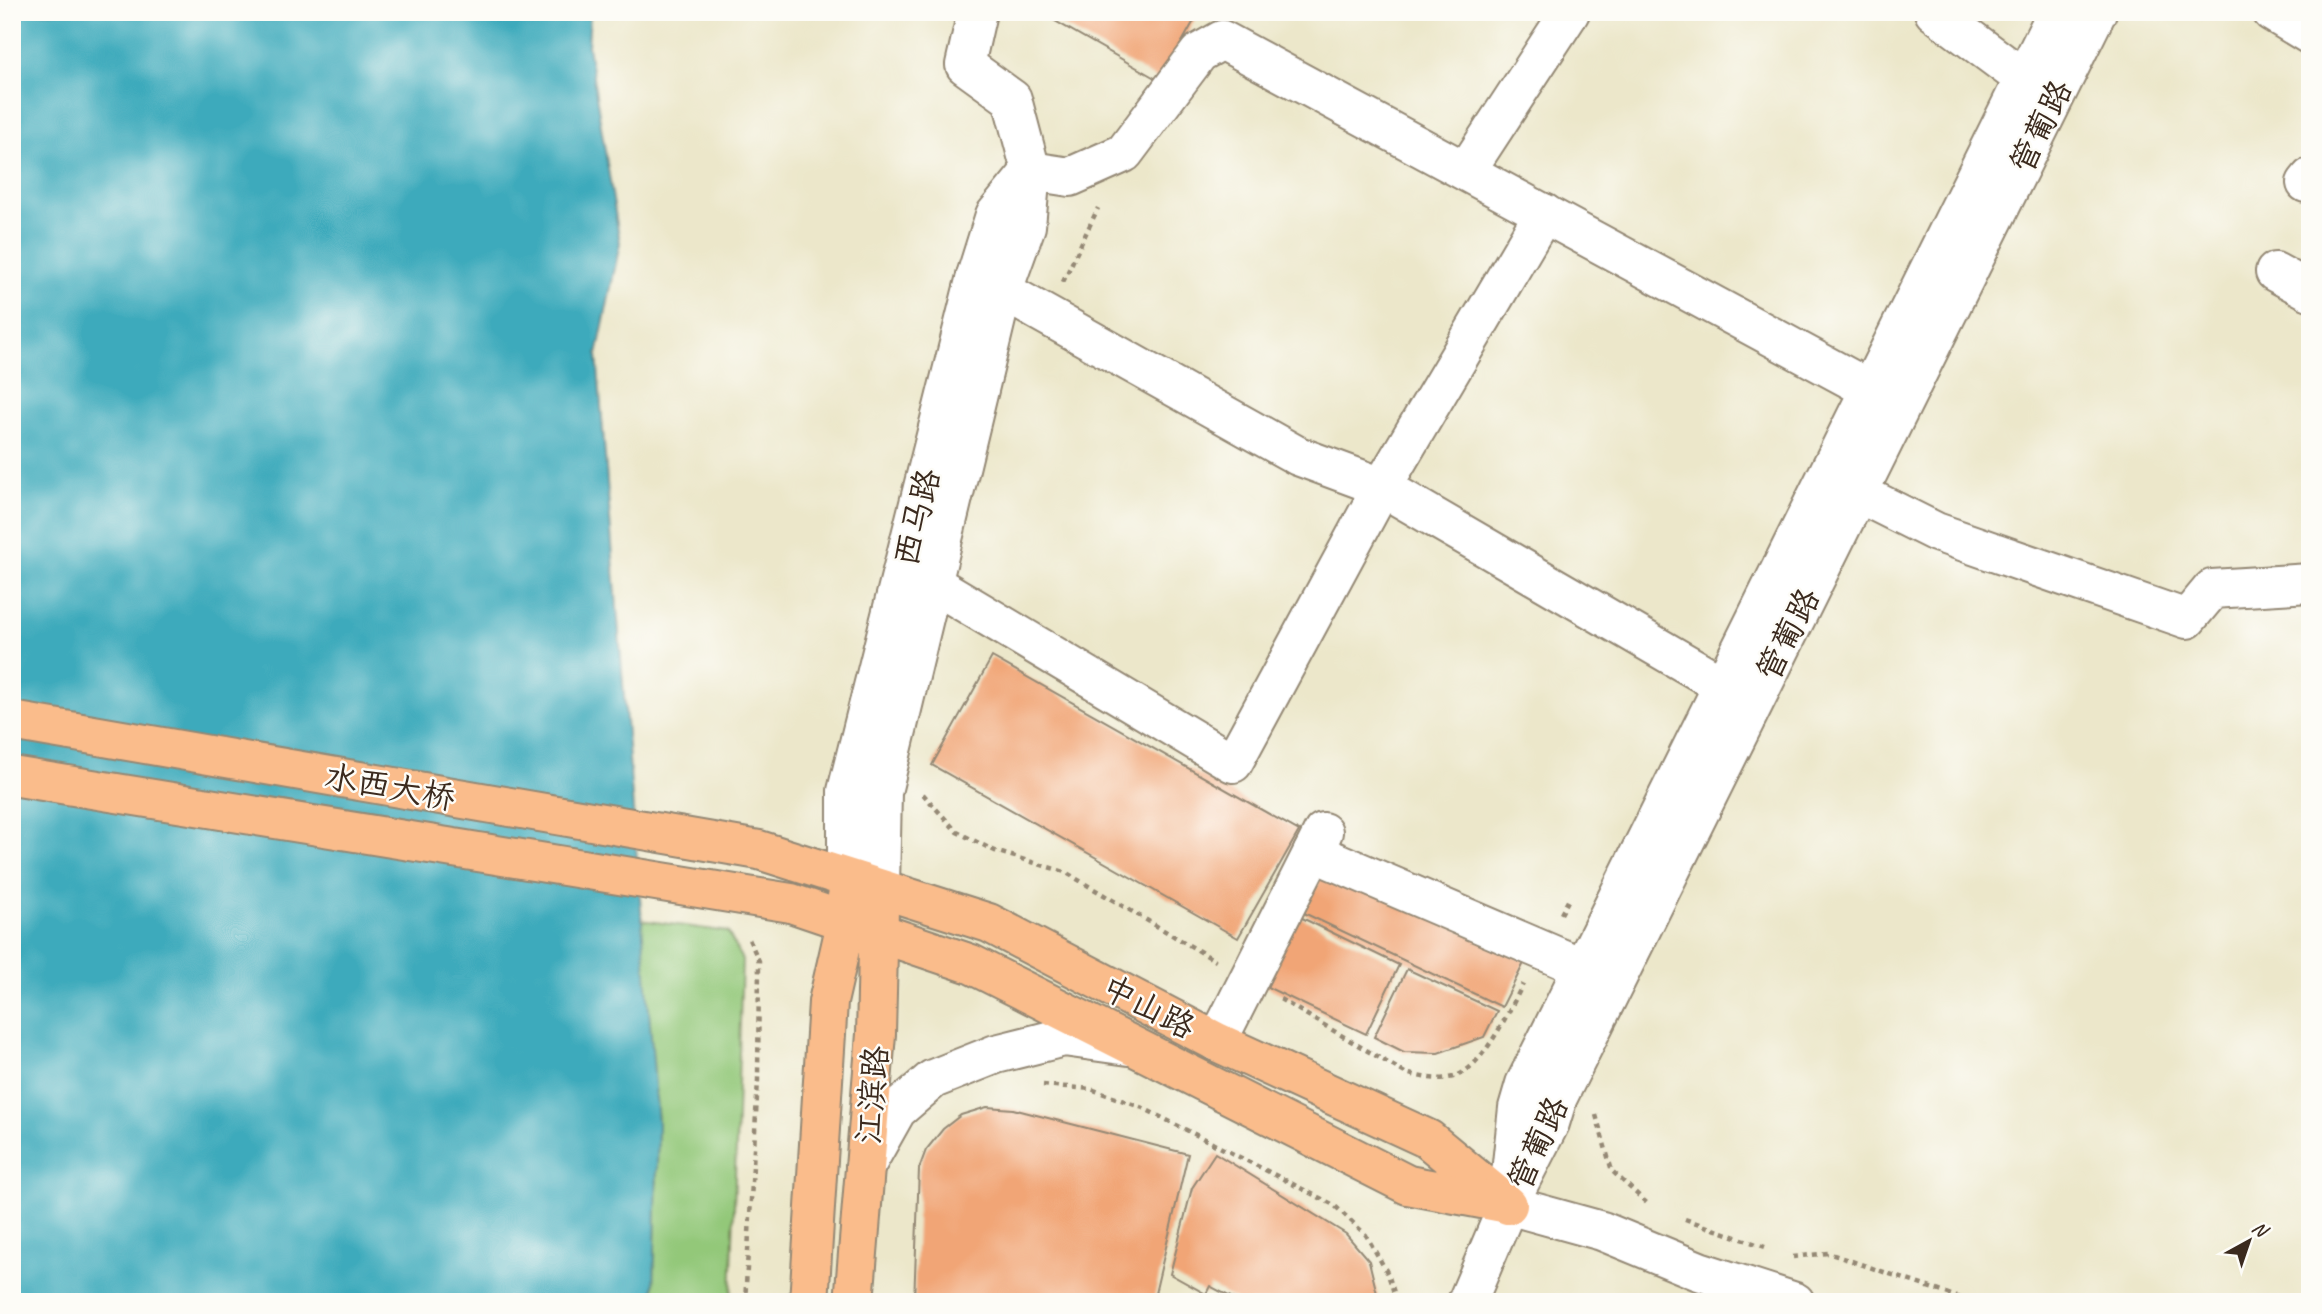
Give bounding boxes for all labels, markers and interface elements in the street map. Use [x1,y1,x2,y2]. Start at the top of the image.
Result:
street label: 管葡路 [2000,73,2081,180]
street label: 西马路 [885,464,949,570]
street label: 管葡路 [1747,581,1829,688]
street label: 水西大桥 [321,755,458,819]
street label: 中山路 [1095,966,1202,1048]
street label: 江滨路 [847,1044,897,1146]
street label: 管葡路 [1498,1090,1578,1197]
north arrow [2214,1206,2284,1276]
text: N [2247,1216,2274,1244]

